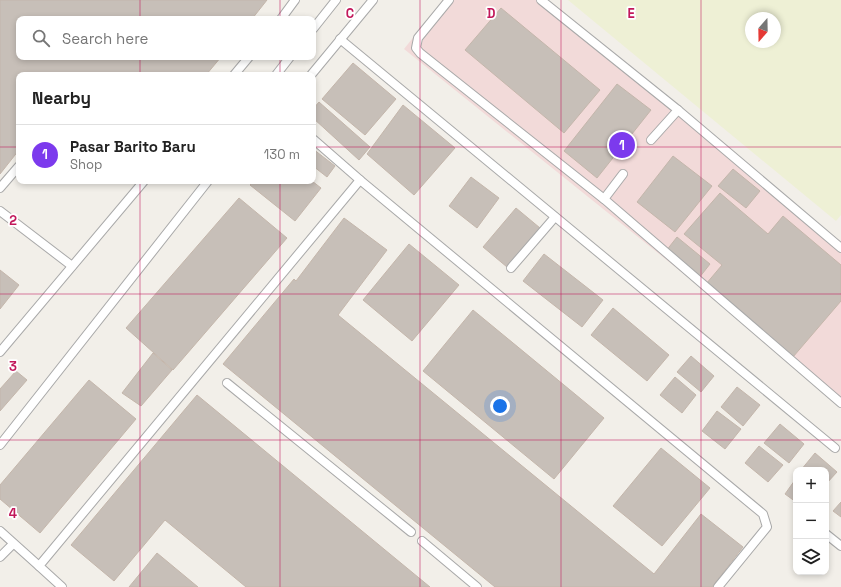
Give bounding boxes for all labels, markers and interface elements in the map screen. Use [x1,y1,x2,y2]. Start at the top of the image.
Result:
text: C [346,5,354,22]
text: D [487,5,496,22]
text: E [627,5,635,22]
north arrow [745,12,781,48]
search box [16,16,316,60]
icon: search [30,27,52,49]
text: Search here [62,29,148,48]
text: Nearby [32,87,91,109]
pin: 1 [609,130,635,160]
text: Pasar Barito Baru [70,137,196,156]
text: 1 [42,146,48,163]
text: 130 m [264,146,300,163]
text: Shop [70,156,102,173]
text: 2 [9,212,17,229]
text: 3 [9,358,17,375]
your location [490,396,510,416]
map controls [793,467,829,575]
button: + [793,467,829,503]
button: − [793,503,829,539]
text: 4 [9,505,17,522]
button: layers [793,539,829,575]

